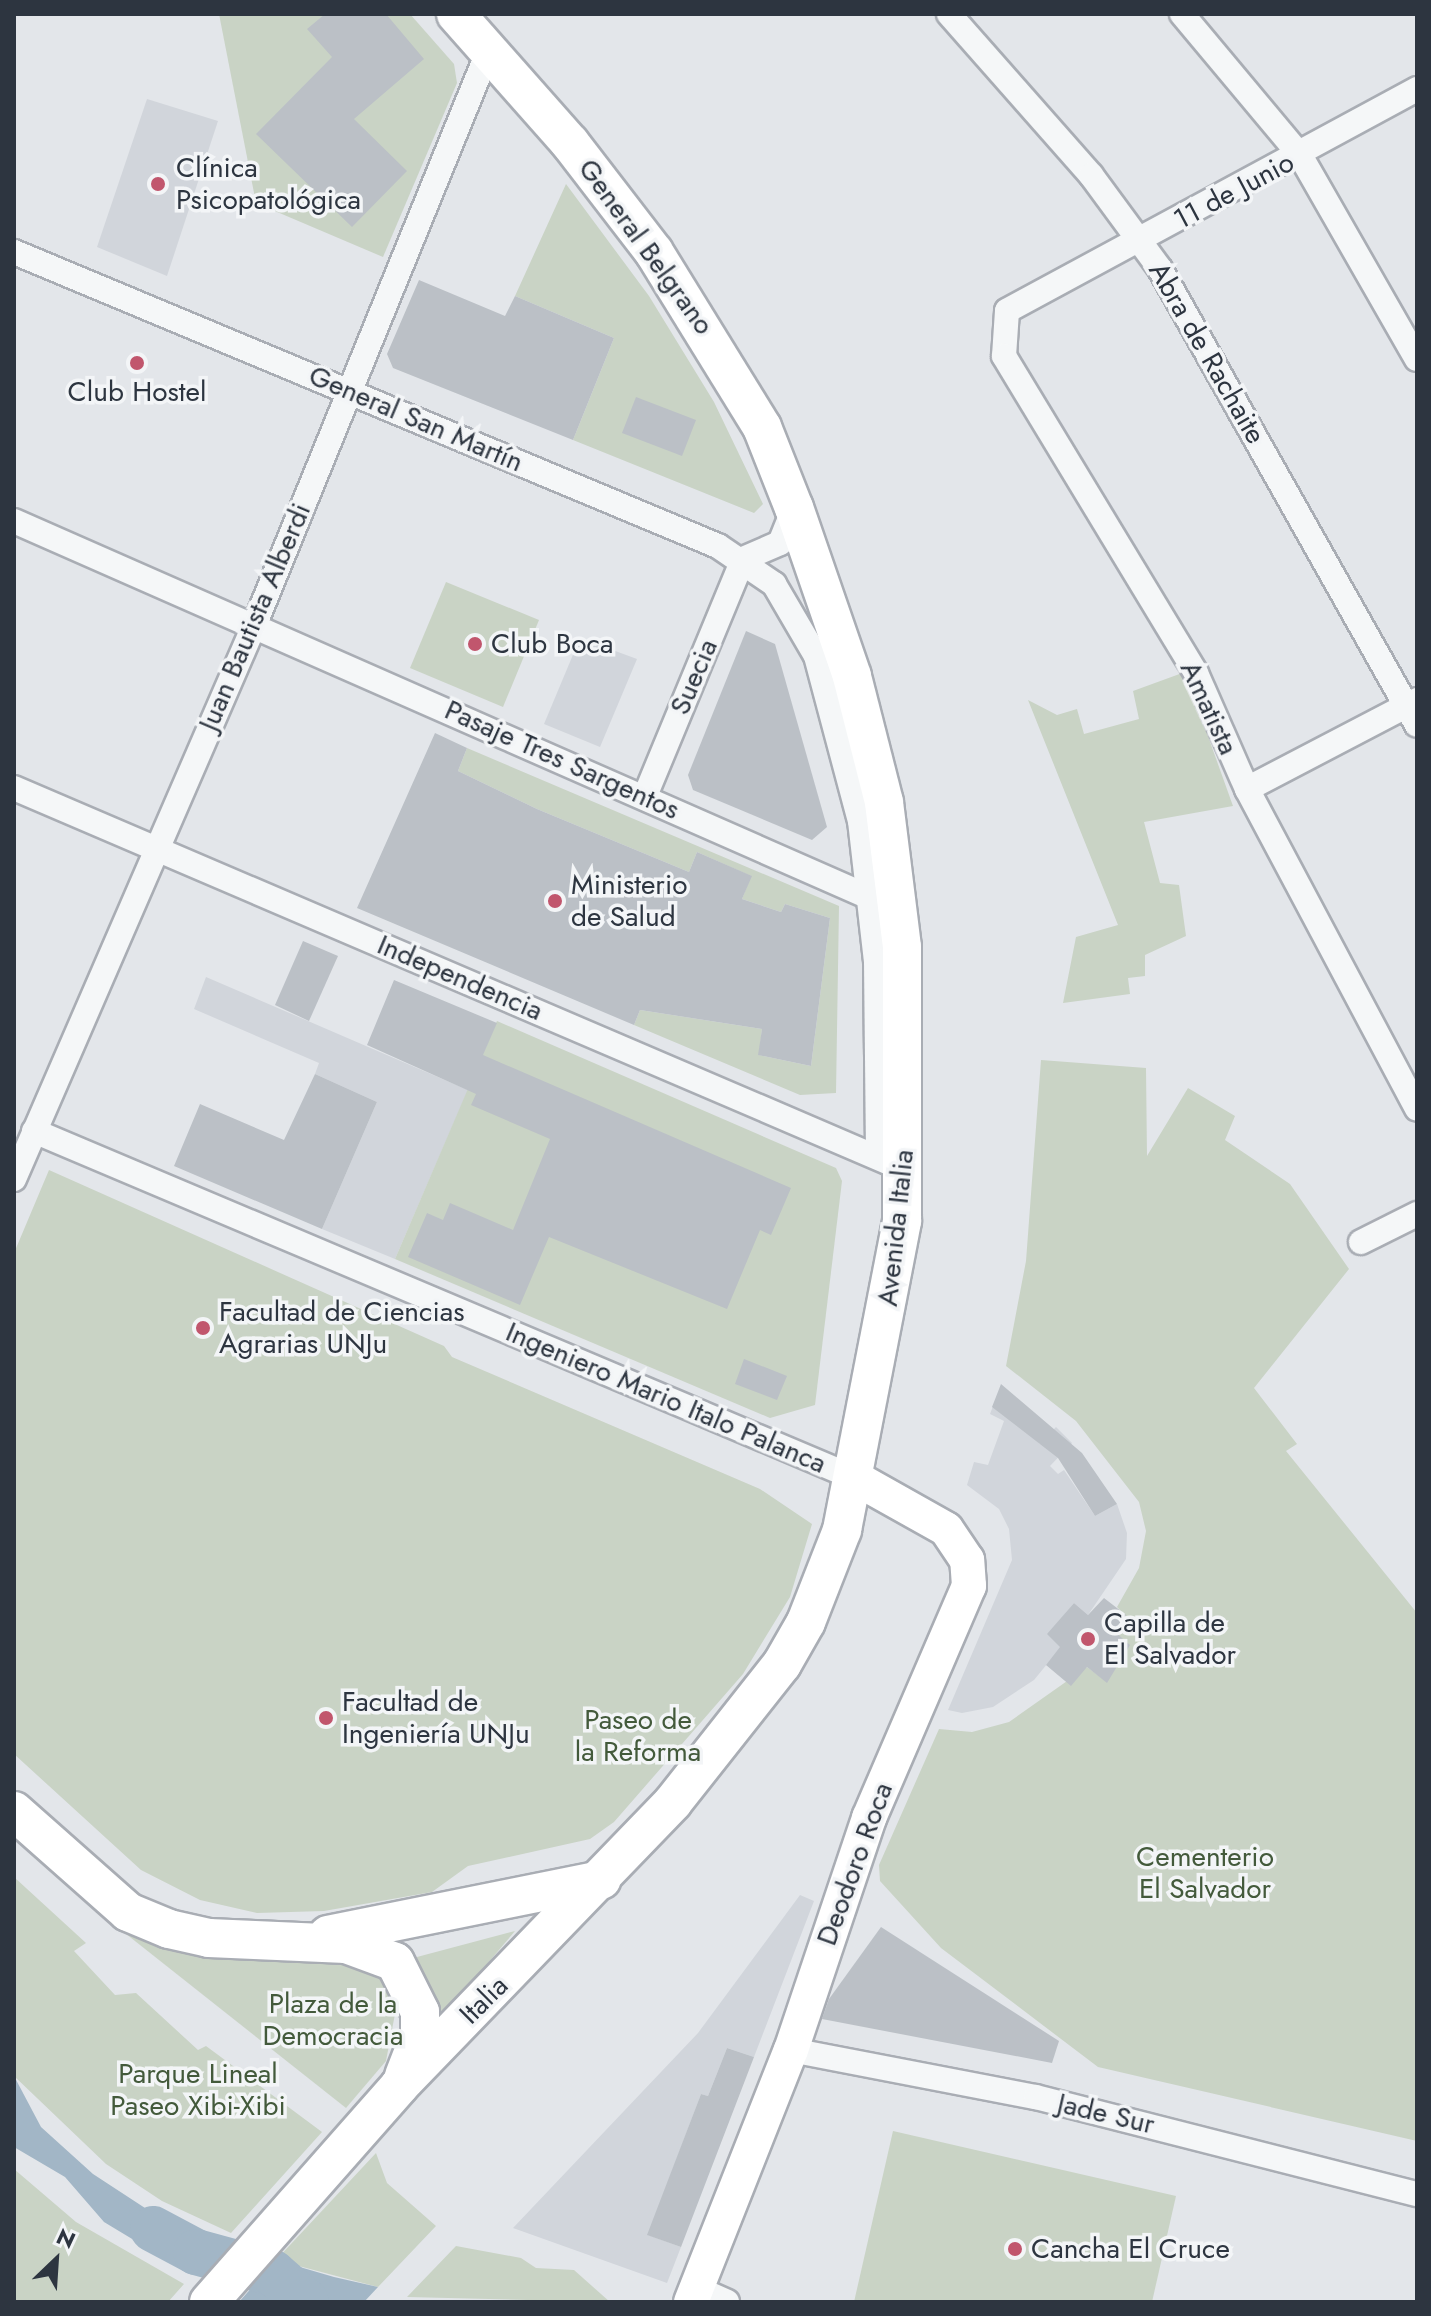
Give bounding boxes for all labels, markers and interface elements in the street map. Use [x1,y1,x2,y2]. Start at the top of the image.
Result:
street label: 11 de Junio [1168,145,1300,237]
place label: Clínica Psicopatológica [176,151,361,217]
street label: General Belgrano [571,153,721,341]
marker: Clínica Psicopatológica [147,173,169,195]
street label: Abra de Rachaite [1141,256,1273,450]
marker: Club Hostel [128,354,146,372]
street label: General San Martín [304,359,528,479]
place label: Club Hostel [68,375,206,409]
street label: Juan Bautista Alberdi [192,498,318,736]
place label: Club Boca [491,627,613,661]
street label: Suecia [663,634,725,720]
marker: Club Boca [466,635,484,653]
street label: Amatista [1173,656,1245,760]
street label: Pasaje Tres Sargentos [440,693,684,827]
place label: Ministerio de Salud [571,868,688,934]
marker: Ministerio de Salud [546,892,564,910]
street label: Independencia [372,928,548,1028]
street label: Avenida Italia [871,1148,921,1308]
place label: Facultad de Ciencias Agrarias UNJu [219,1295,464,1361]
street label: Ingeniero Mario Italo Palanca [501,1315,831,1481]
marker: Facultad de Ciencias Agrarias UNJu [194,1319,212,1337]
place label: Capilla de El Salvador [1104,1606,1236,1672]
marker: Capilla de El Salvador [1079,1630,1097,1648]
place label: Facultad de Ingeniería UNJu [342,1685,530,1751]
park label: Paseo de la Reforma [575,1703,701,1769]
marker: Facultad de Ingeniería UNJu [317,1709,335,1727]
street label: Deodoro Roca [810,1778,900,1950]
park label: Cementerio El Salvador [1136,1840,1274,1906]
street label: Italia [453,1969,515,2031]
park label: Plaza de la Democracia [262,1987,404,2053]
park label: Parque Lineal Paseo Xibi-Xibi [110,2057,286,2123]
street label: Jade Sur [1054,2087,1158,2141]
north arrow [16,2220,96,2300]
text: N [51,2220,81,2256]
place label: Cancha El Cruce [1031,2232,1230,2266]
marker: Cancha El Cruce [1006,2240,1024,2258]

